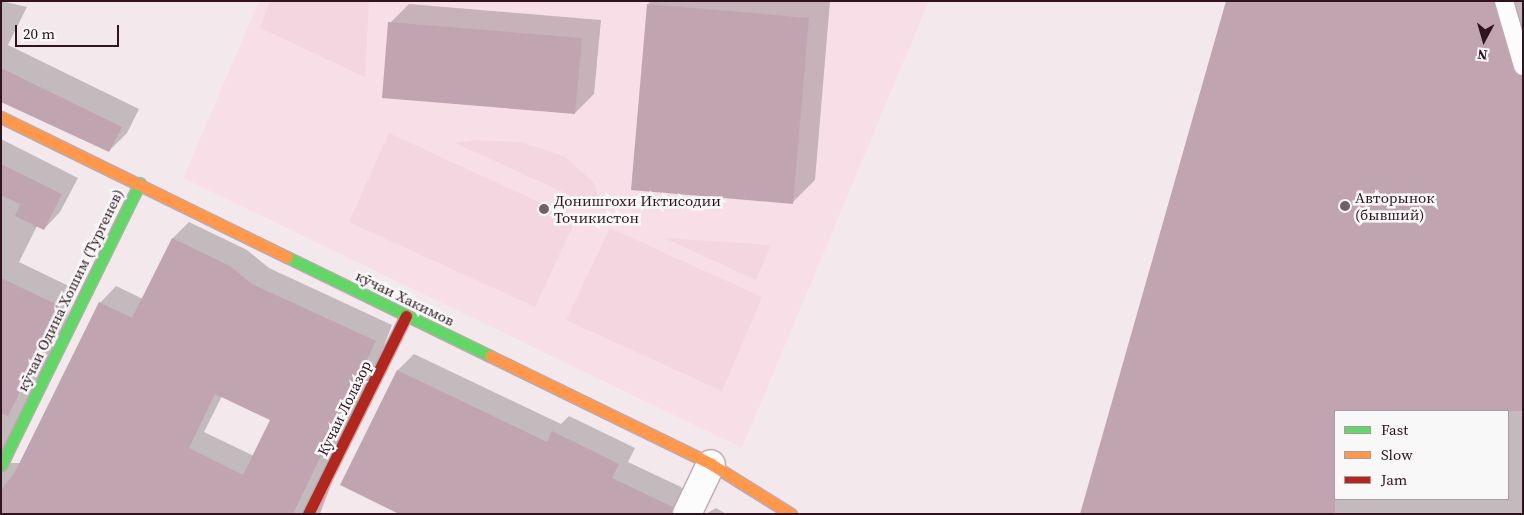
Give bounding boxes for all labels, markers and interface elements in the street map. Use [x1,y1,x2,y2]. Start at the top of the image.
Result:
scale bar [18,15,121,47]
north arrow [1459,15,1509,65]
text: 20 m [23,23,55,44]
text: N [1476,44,1489,65]
street label: кӯчаи Одина Хошим (Тургенев) [13,186,127,394]
place label: Авторынок (бывший) [1355,188,1435,223]
place label: Донишгохи Иктисодии Точикистон [554,191,721,226]
marker: Авторынок (бывший) [1339,200,1351,212]
marker: Донишгохи Иктисодии Точикистон [538,203,550,215]
street label: кӯчаи Хакимов [353,266,457,330]
street label: Кучаи Лолазор [313,358,375,458]
legend [1334,410,1509,500]
text: Fast [1381,419,1408,440]
text: Slow [1381,444,1413,465]
text: Jam [1381,469,1407,490]

